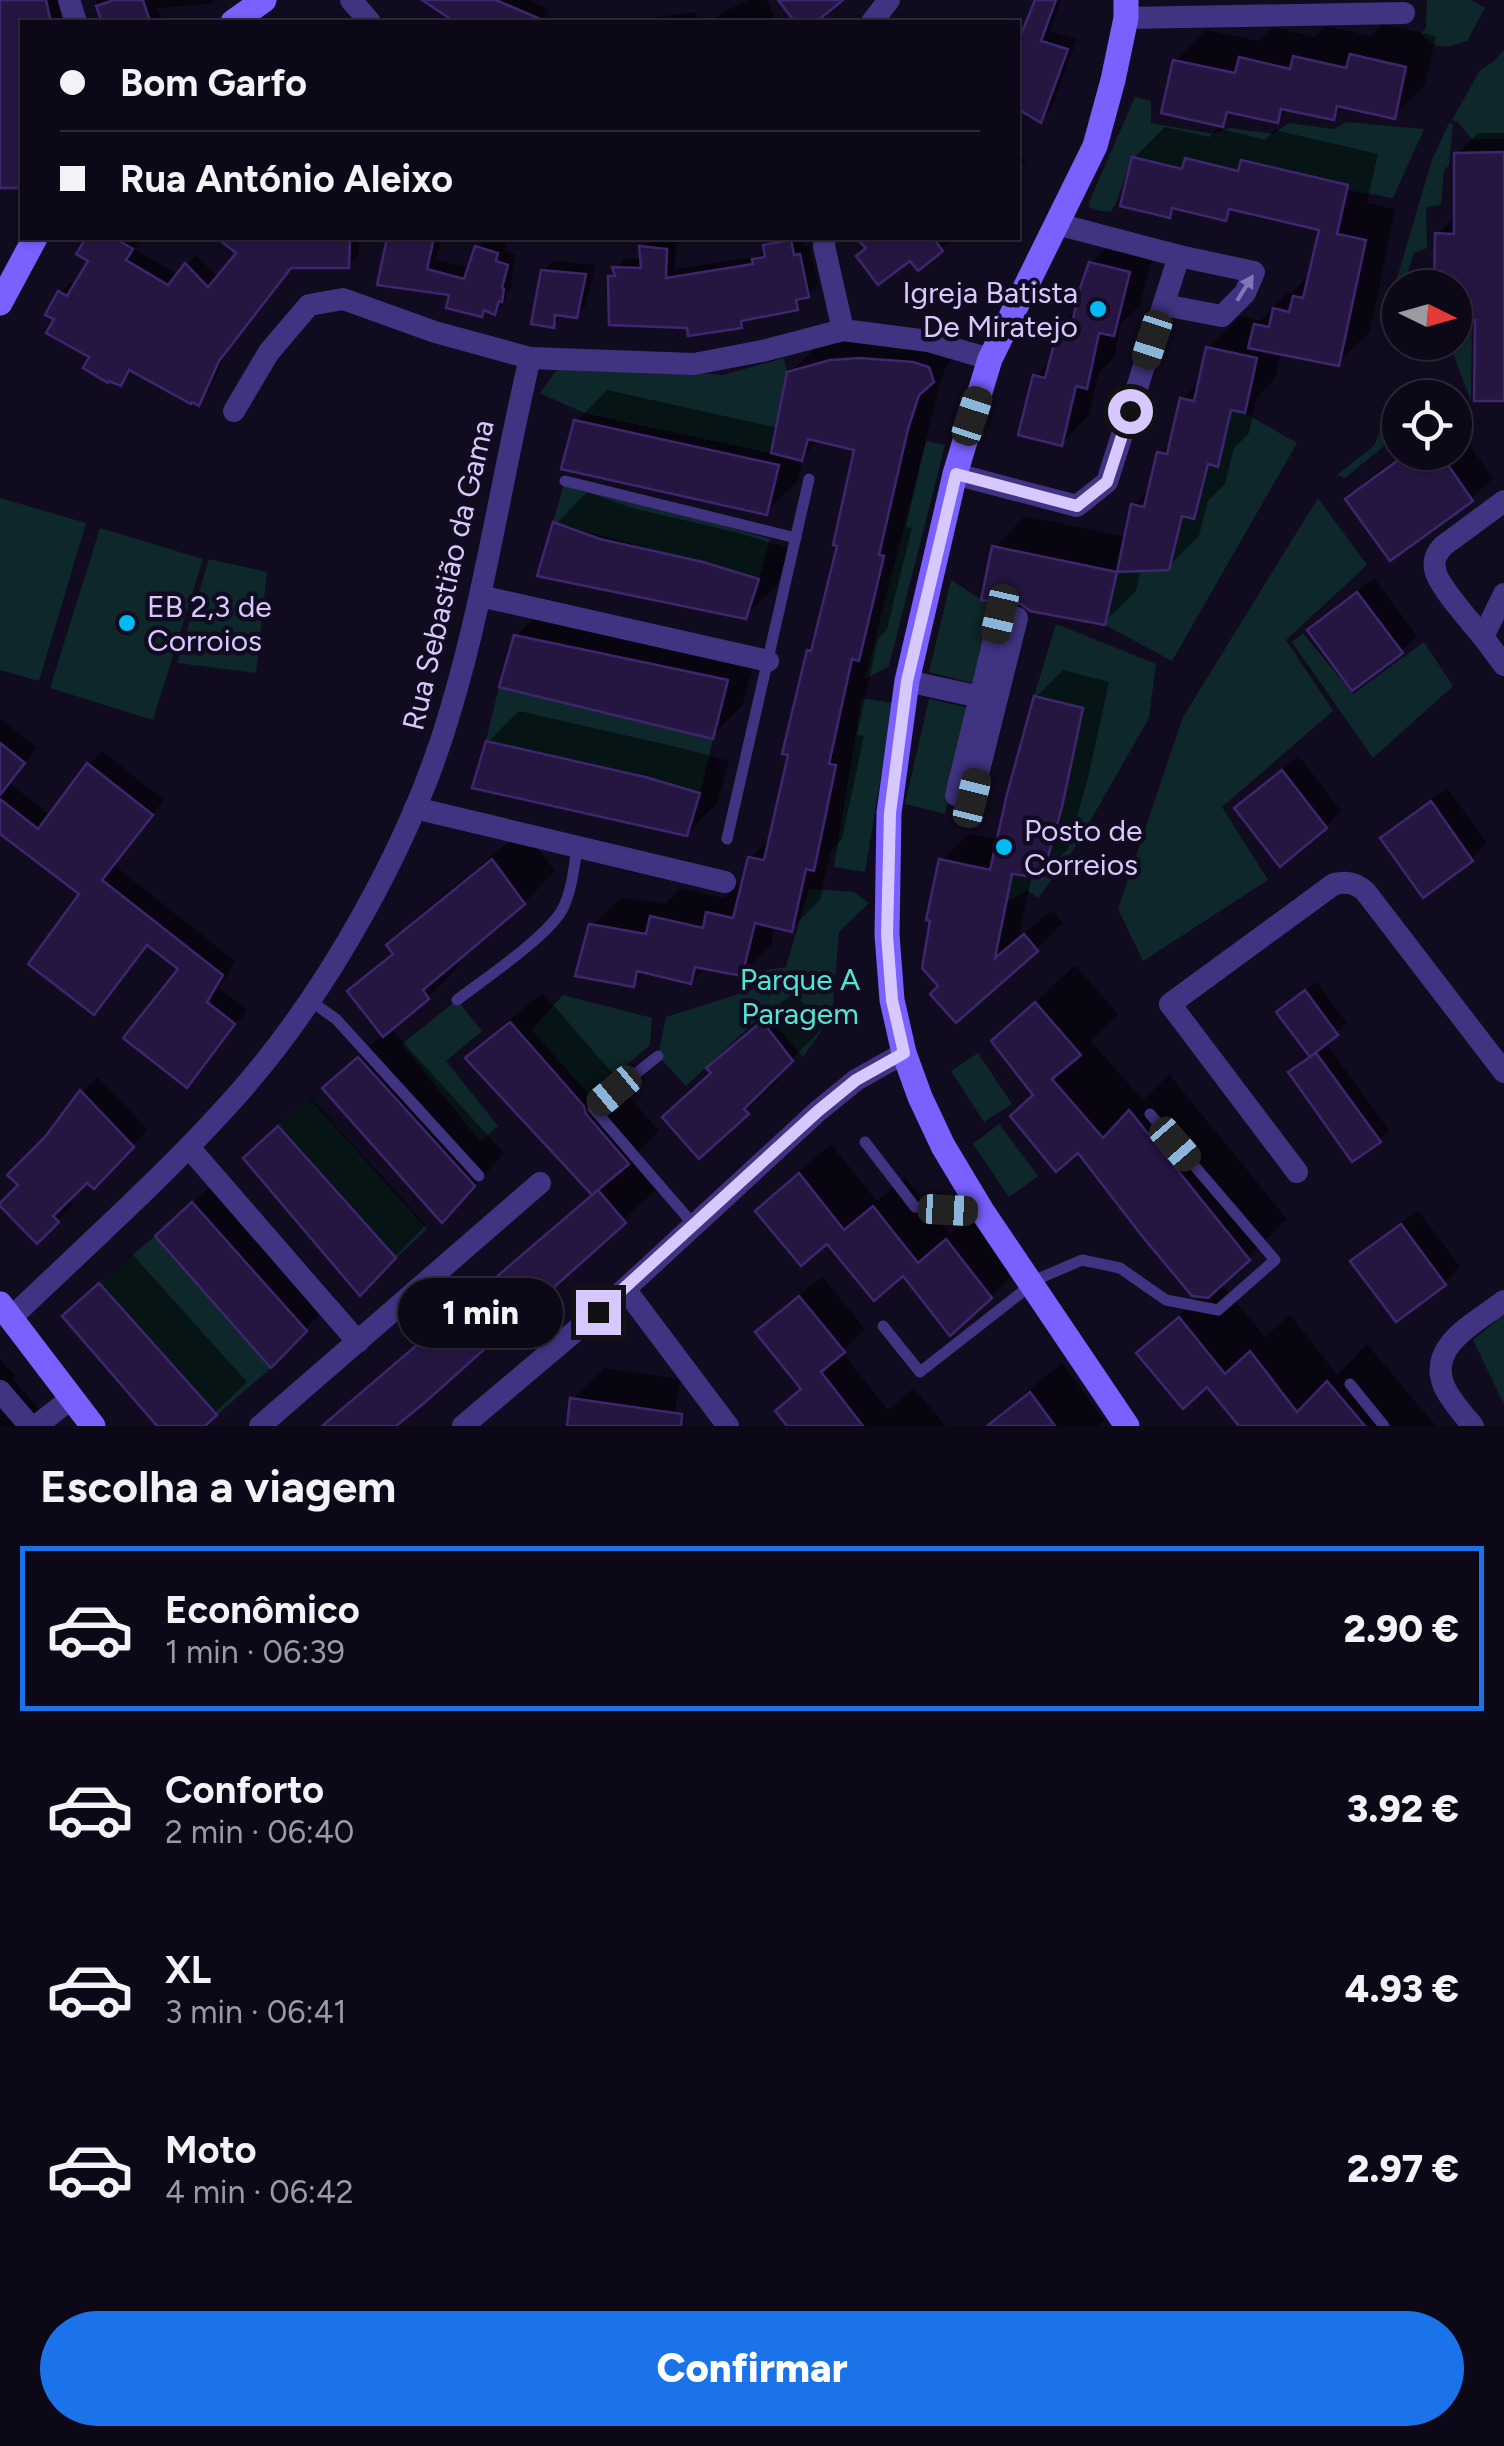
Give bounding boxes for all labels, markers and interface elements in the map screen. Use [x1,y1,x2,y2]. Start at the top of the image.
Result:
text: Bom Garfo [120,60,307,106]
text: Rua António Aleixo [120,156,453,202]
north arrow [1382,270,1472,360]
map controls [1382,270,1472,470]
place label: Igreja Batista De Miratejo [902,274,1078,345]
one-way arrow [1235,274,1253,302]
marker: Igreja Batista De Miratejo [1087,298,1109,320]
car [1128,307,1176,373]
button: locate [1382,380,1472,470]
car [948,383,996,449]
route start [1108,389,1153,434]
street label: Rua Sebastião da Gama [394,416,502,734]
car [979,581,1021,647]
place label: EB 2,3 de Corroios [147,588,272,659]
marker: EB 2,3 de Corroios [116,612,138,634]
car [950,765,994,831]
place label: Posto de Correios [1024,812,1143,883]
marker: Posto de Correios [993,836,1015,858]
park label: Parque A Paragem [740,961,861,1032]
car [581,1060,647,1122]
car [1144,1112,1206,1176]
car [917,1193,979,1227]
callout: 1 min [398,1277,563,1347]
route end [576,1290,621,1335]
text: 1 min [442,1294,519,1332]
text: Escolha a viagem [40,1459,396,1513]
icon: car [45,1584,135,1674]
text: Econômico [165,1587,360,1633]
text: 2.90 € [1344,1606,1459,1652]
text: 1 min · 06:39 [165,1633,345,1671]
icon: car [45,1764,135,1854]
text: Conforto [165,1767,324,1813]
text: 3.92 € [1347,1786,1459,1832]
text: 2 min · 06:40 [165,1813,354,1851]
icon: car [45,1944,135,2034]
text: XL [165,1947,211,1993]
text: 4.93 € [1345,1966,1459,2012]
text: 3 min · 06:41 [165,1993,347,2031]
icon: car [45,2124,135,2214]
text: Moto [165,2127,257,2173]
text: 2.97 € [1347,2146,1459,2192]
text: 4 min · 06:42 [165,2173,354,2211]
button: Confirmar [40,2311,1464,2426]

